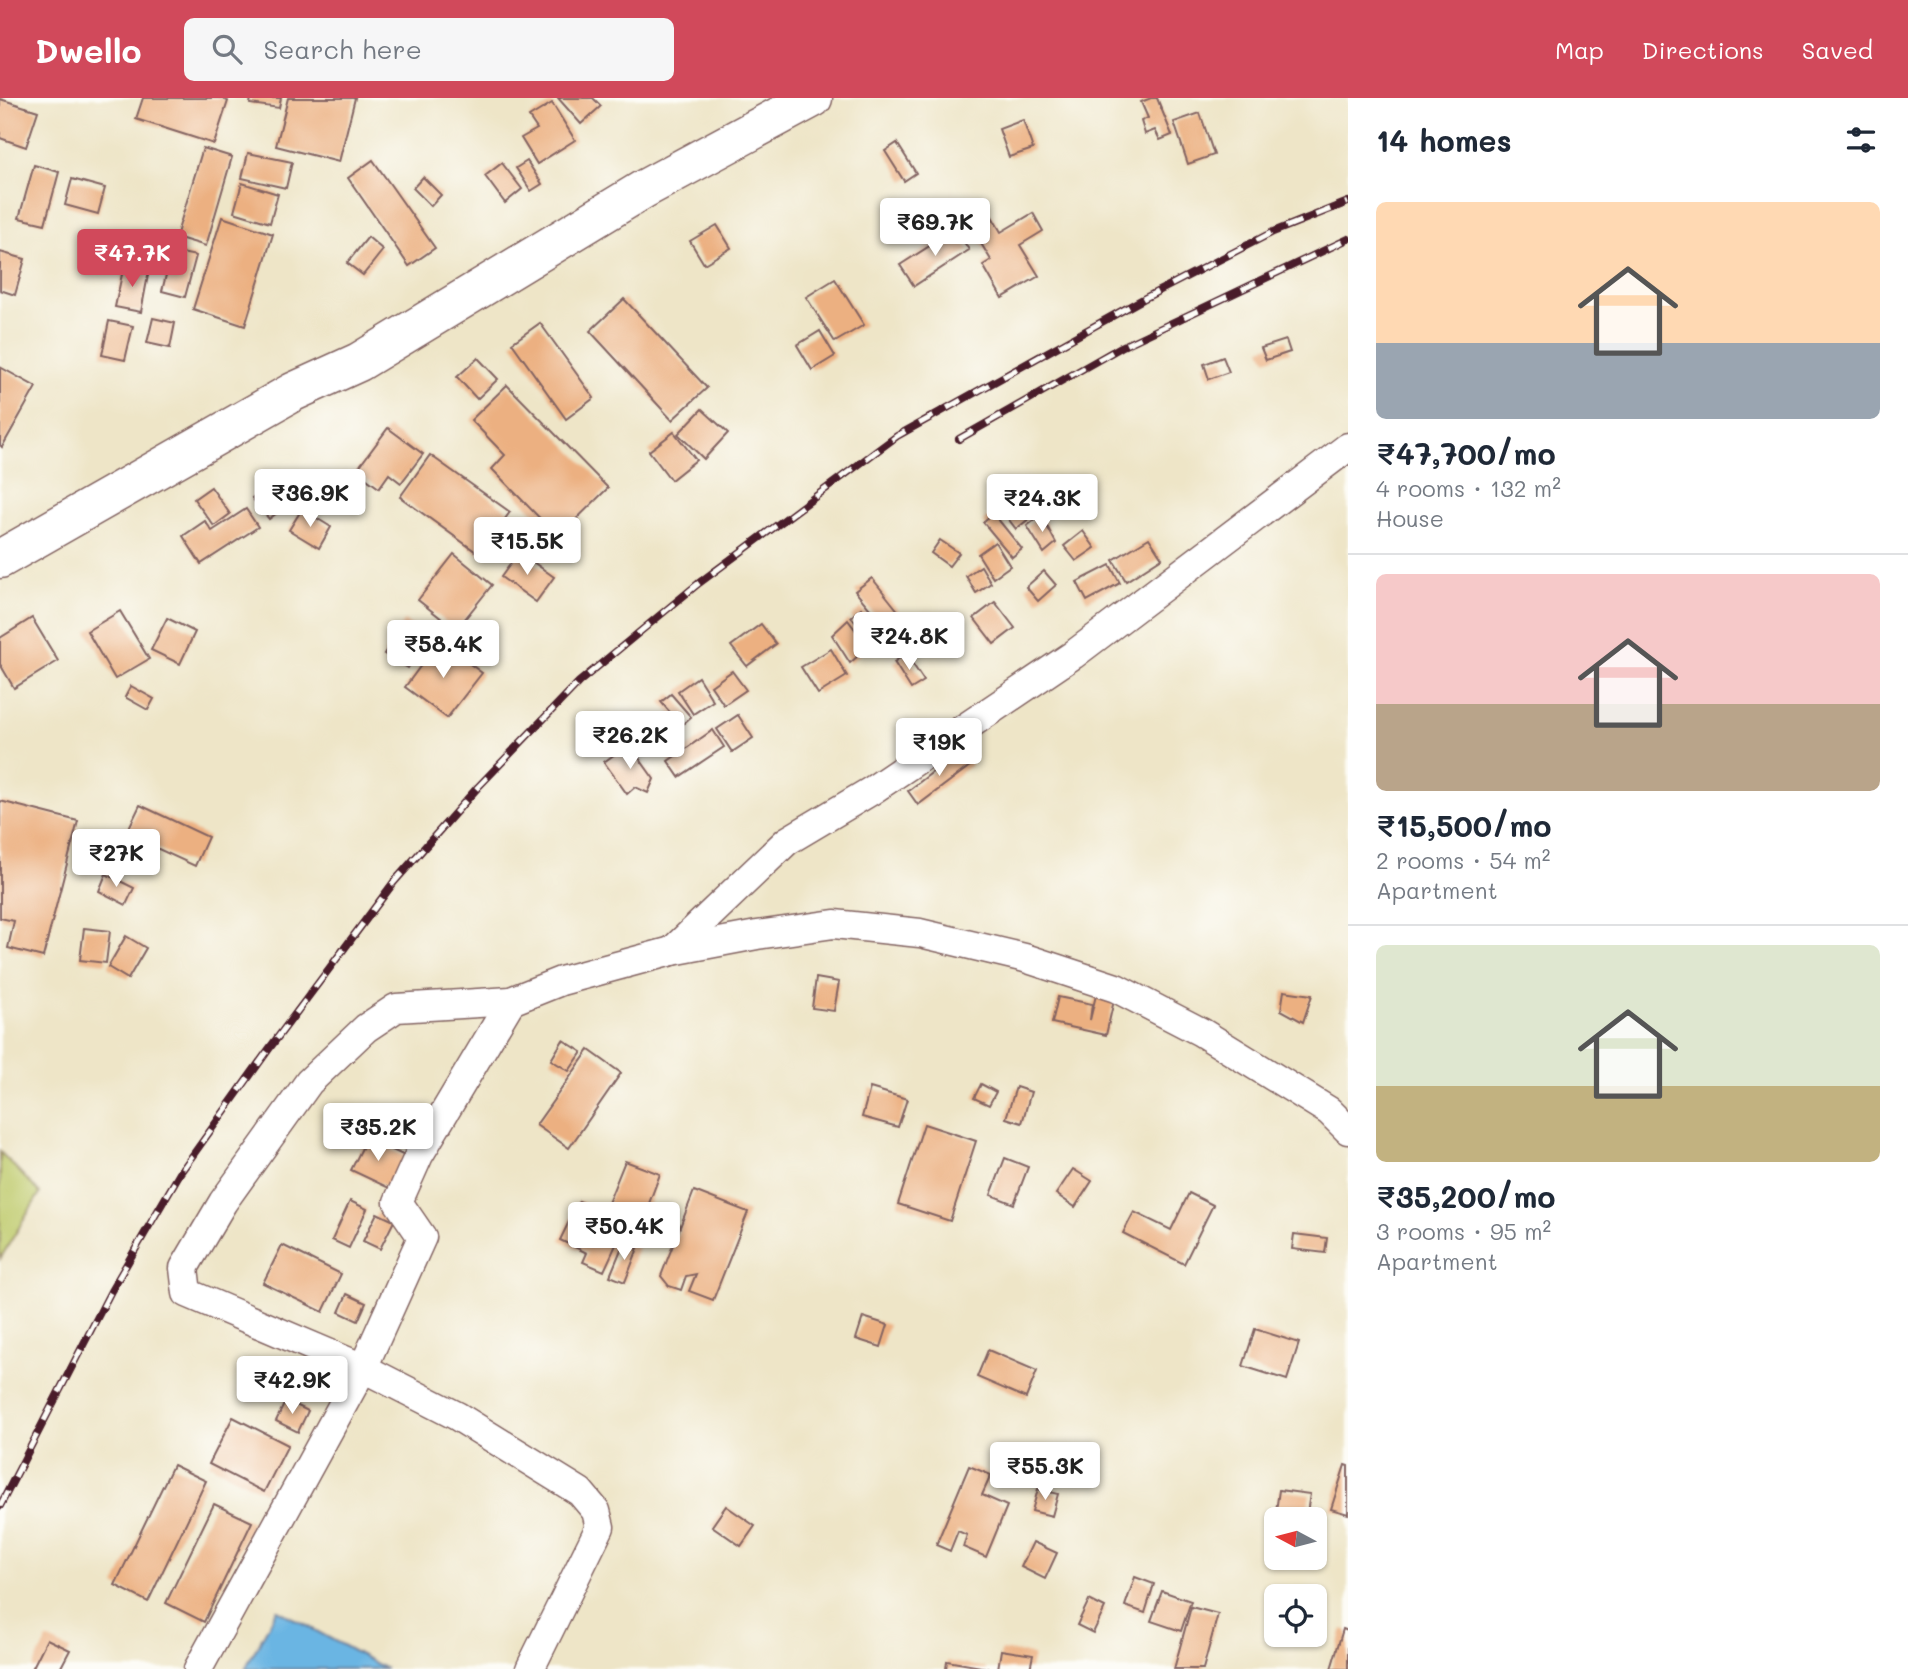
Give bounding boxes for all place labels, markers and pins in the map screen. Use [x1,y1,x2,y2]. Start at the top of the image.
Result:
pin: ₹69.7K [878,198,992,258]
pin: ₹47.7K [75,230,189,289]
pin: ₹36.9K [253,470,367,529]
pin: ₹24.3K [985,474,1099,534]
pin: ₹15.5K [470,518,584,577]
pin: ₹24.8K [852,612,966,672]
pin: ₹58.4K [386,620,500,680]
pin: ₹26.2K [573,712,687,771]
pin: ₹19K [898,718,980,778]
pin: ₹27K [75,830,157,889]
pin: ₹35.2K [321,1104,435,1163]
pin: ₹50.4K [567,1202,681,1262]
pin: ₹42.9K [235,1356,349,1416]
pin: ₹55.3K [988,1442,1102,1502]

